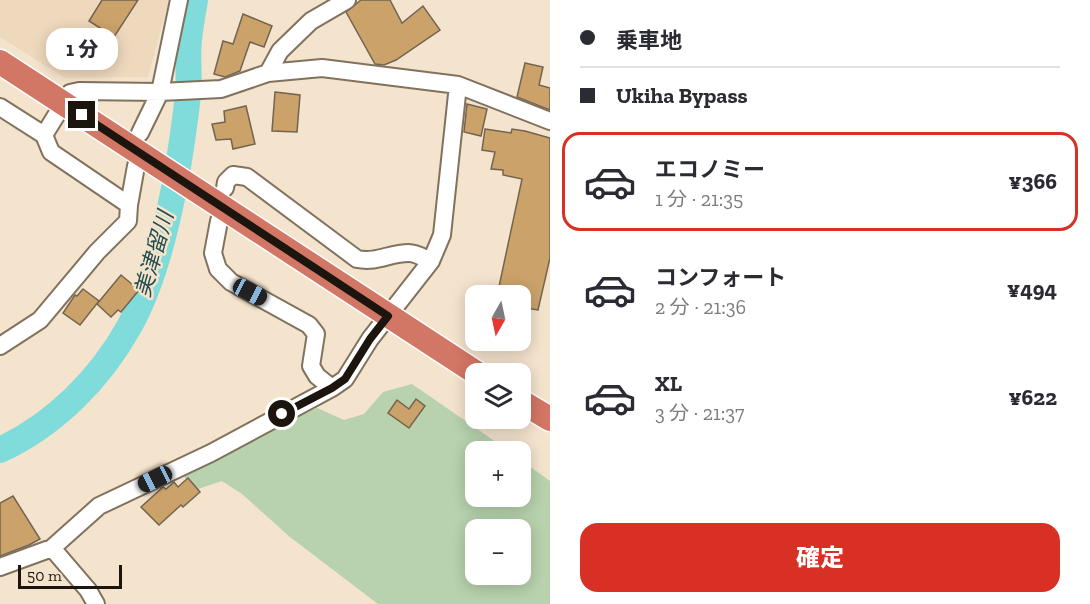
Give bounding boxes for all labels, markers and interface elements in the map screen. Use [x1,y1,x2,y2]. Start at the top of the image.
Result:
text: 乗車地 [616,27,682,54]
callout: 1 分 [46,28,118,70]
text: 1 分 [66,37,98,61]
text: Ukiha Bypass [616,82,748,109]
route end [68,101,95,128]
icon: car [583,155,637,209]
text: エコノミー [655,156,765,183]
text: ¥366 [1009,168,1057,195]
text: 1 分 · 21:35 [655,187,743,211]
water label: 美津留川 [129,206,180,300]
icon: car [583,263,637,317]
text: コンフォート [655,264,786,291]
car [230,276,270,308]
text: ¥494 [1007,276,1057,303]
north arrow [465,285,531,351]
map controls [465,285,531,585]
text: 2 分 · 21:36 [655,295,746,319]
button: layers [465,363,531,429]
text: XL [655,370,682,397]
icon: car [583,371,637,425]
text: ¥622 [1008,384,1057,411]
route start [268,400,295,427]
text: 3 分 · 21:37 [655,401,744,425]
button: + [465,441,531,507]
car [135,463,175,495]
button: − [465,519,531,585]
button: 確定 [580,523,1060,592]
scale bar [18,562,122,590]
text: 50 m [27,566,62,585]

